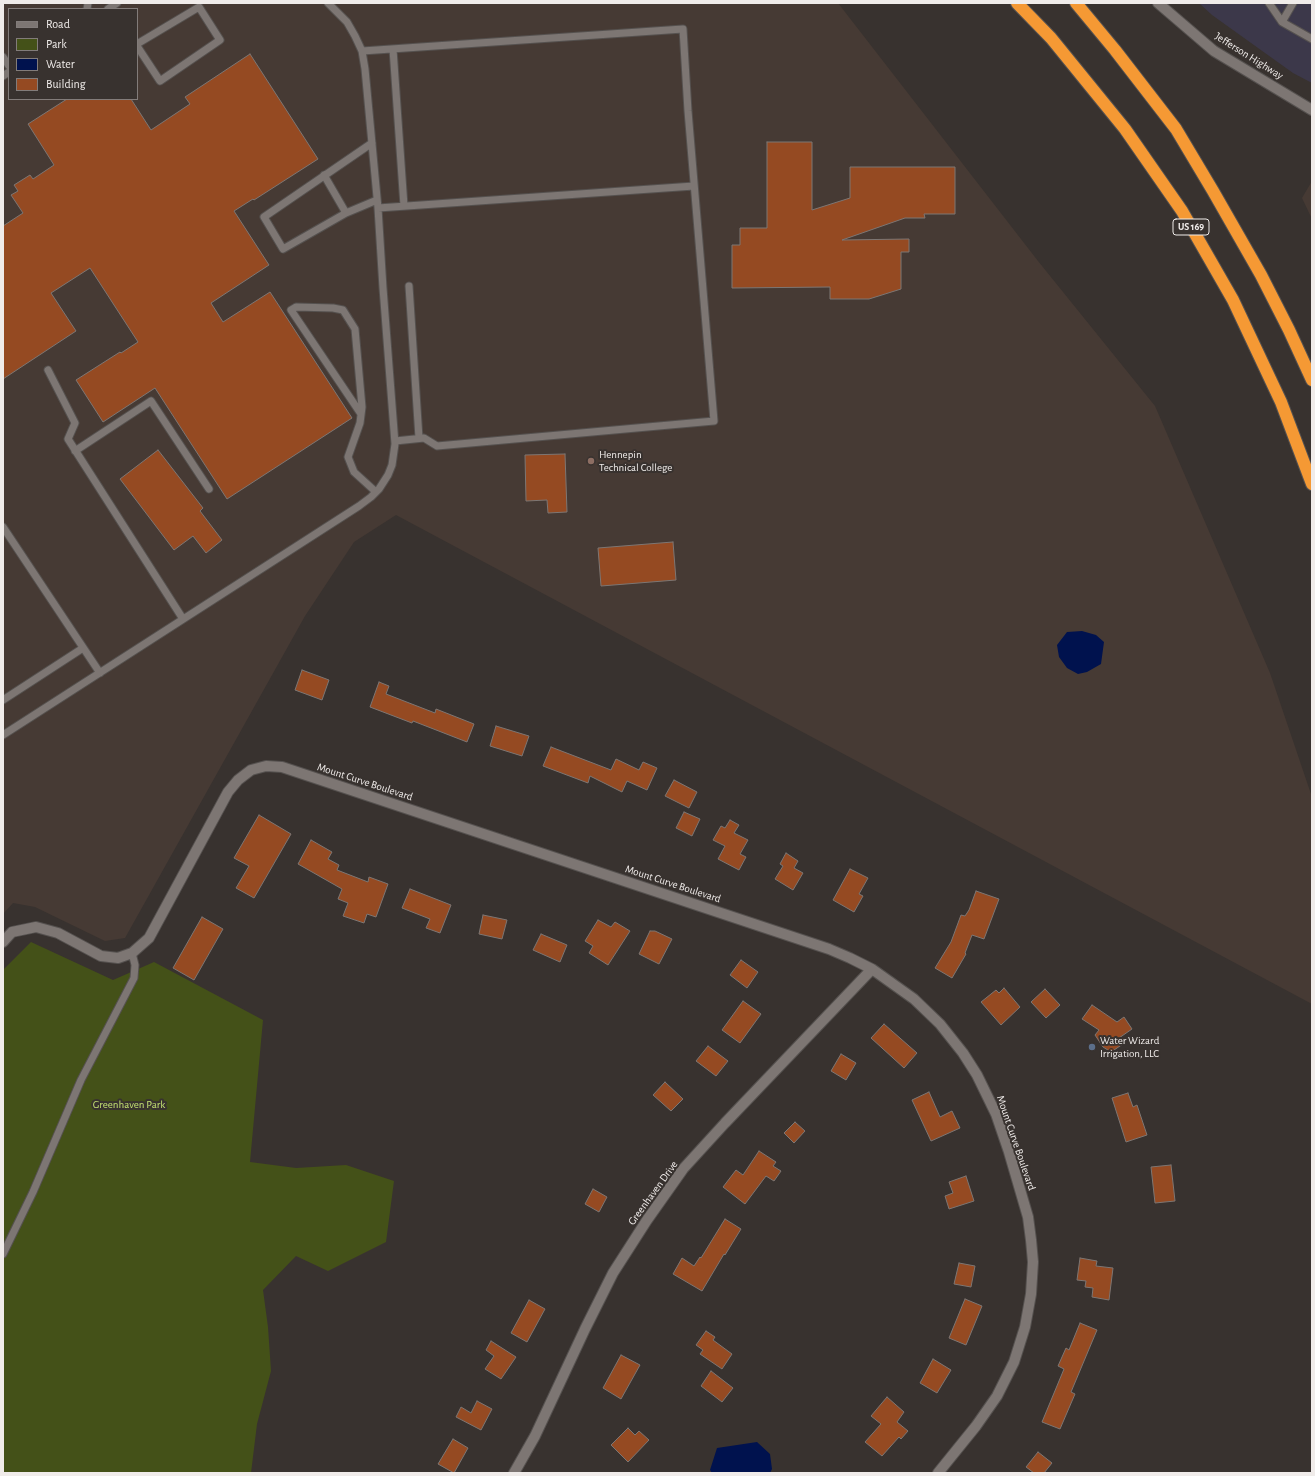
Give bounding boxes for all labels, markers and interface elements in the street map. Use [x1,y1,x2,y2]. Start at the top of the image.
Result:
legend [8,8,138,100]
text: Road [46,18,70,30]
street label: Jefferson Highway [1212,30,1286,82]
text: Park [46,38,67,50]
text: Water [46,58,75,70]
text: Building [46,78,86,90]
road number: US 169 [1173,219,1209,235]
place label: Hennepin Technical College [599,448,672,474]
marker: Hennepin Technical College [586,456,596,466]
street label: Mount Curve Boulevard [316,760,414,804]
street label: Mount Curve Boulevard [624,862,722,906]
place label: Water Wizard Irrigation, LLC [1100,1034,1159,1060]
marker: Water Wizard Irrigation, LLC [1087,1042,1097,1052]
street label: Mount Curve Boulevard [994,1094,1038,1192]
park label: Greenhaven Park [93,1098,165,1112]
street label: Greenhaven Drive [625,1158,681,1228]

